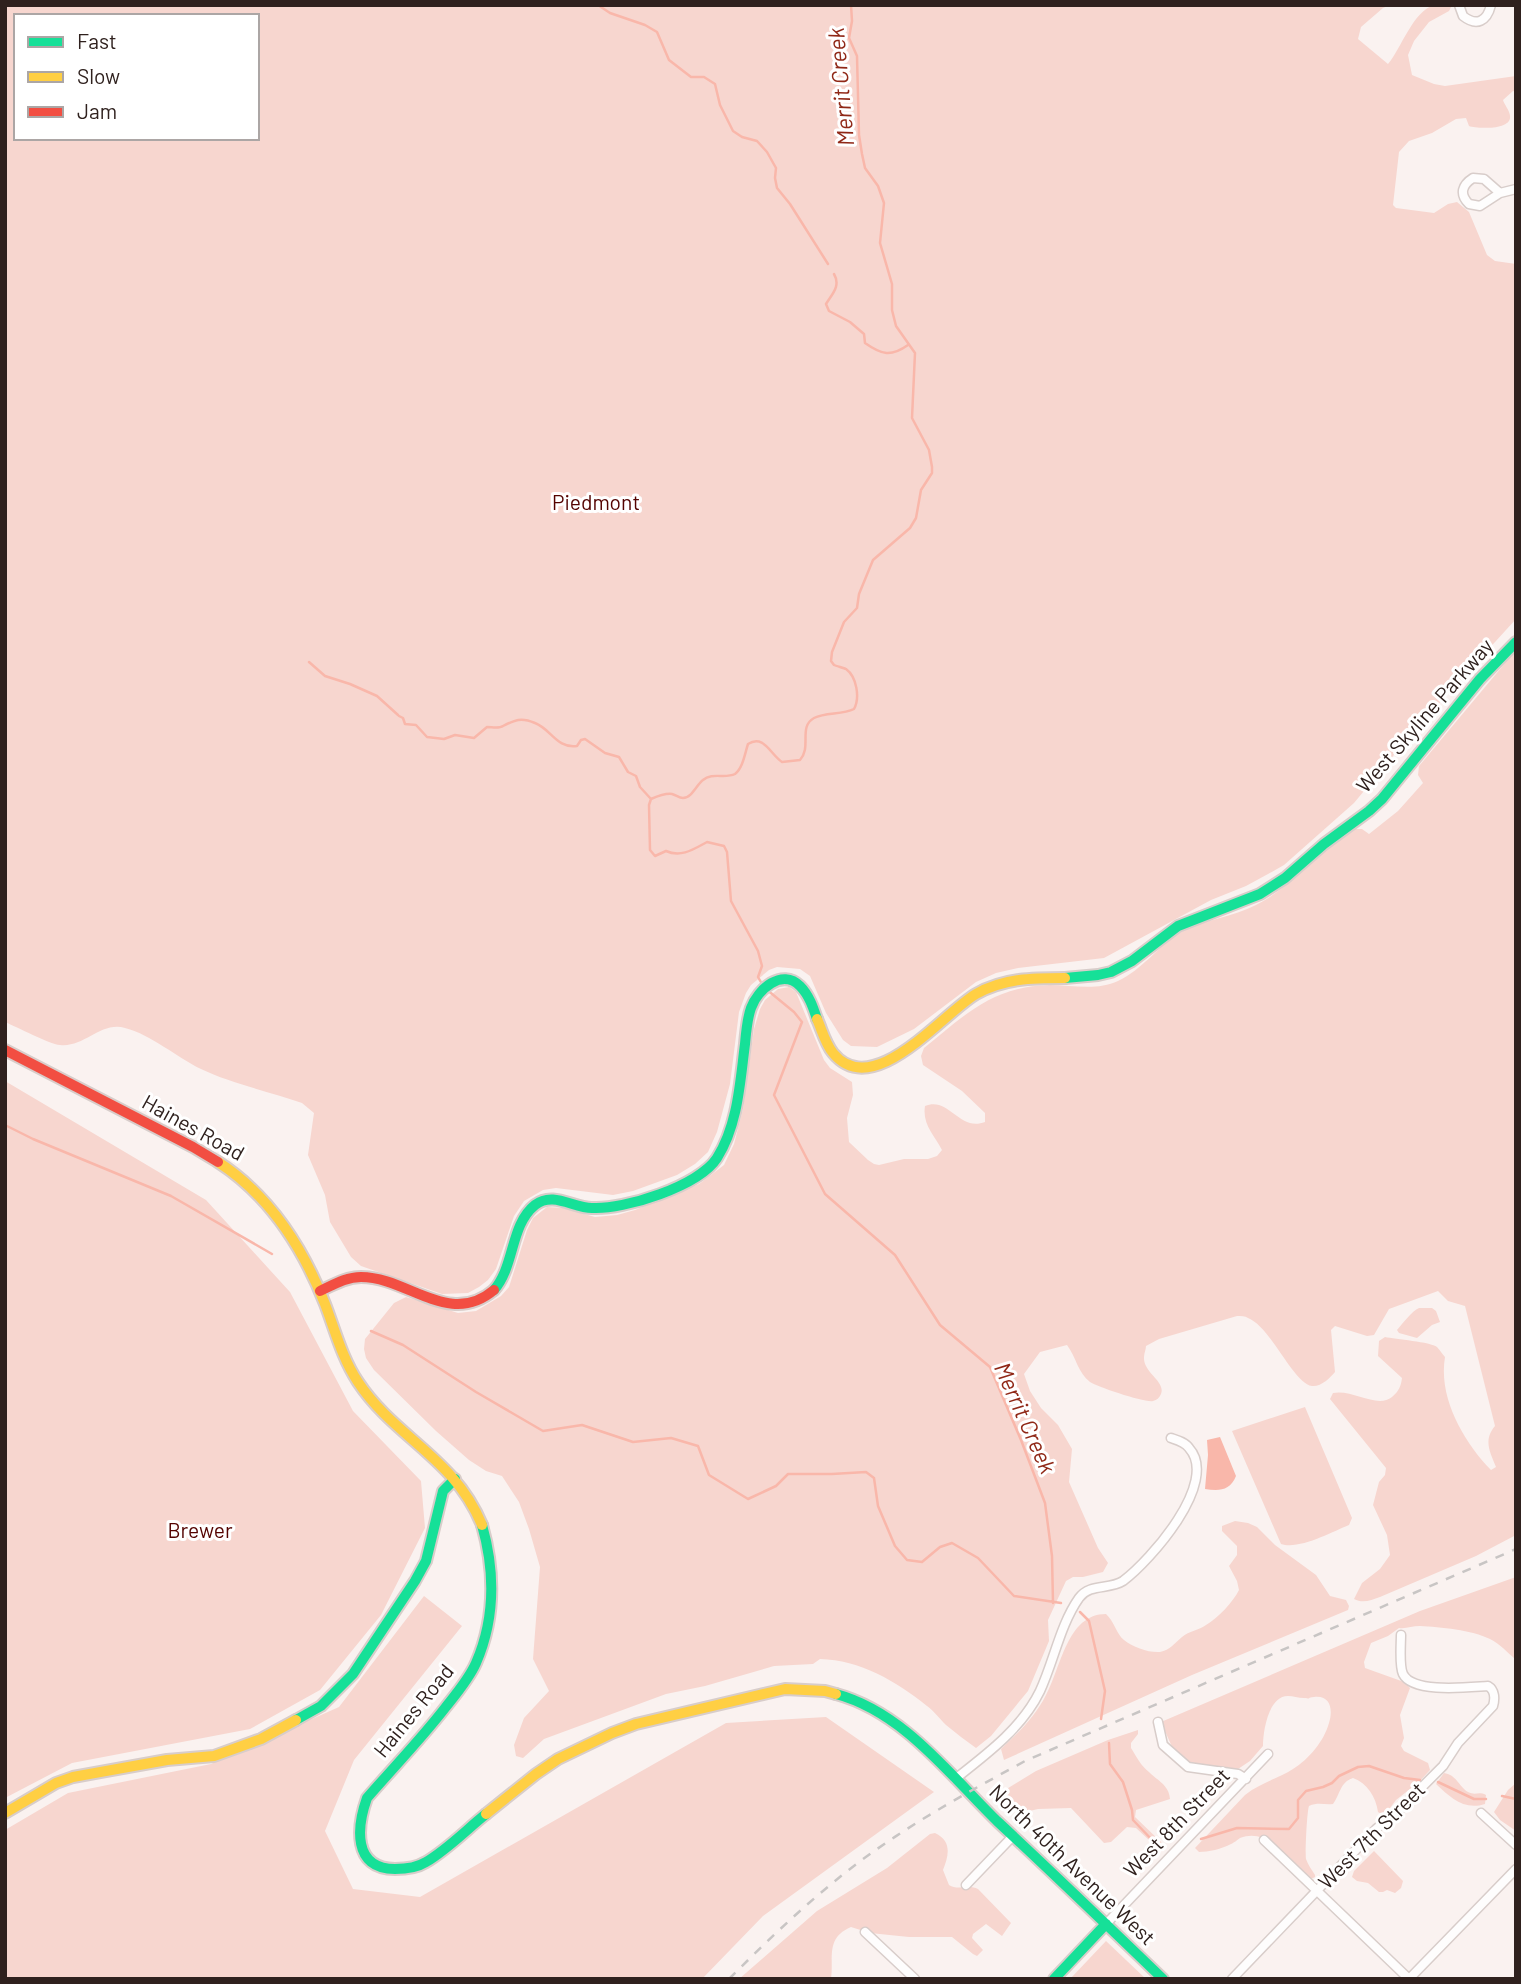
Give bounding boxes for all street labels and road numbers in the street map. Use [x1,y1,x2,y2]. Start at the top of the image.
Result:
street label: West Skyline Parkway [1350,633,1498,797]
street label: Haines Road [138,1088,249,1165]
street label: Haines Road [368,1658,458,1762]
street label: West 8th Street [1118,1762,1234,1882]
street label: West 7th Street [1312,1776,1430,1894]
street label: North 40th Avenue West [985,1778,1161,1949]

